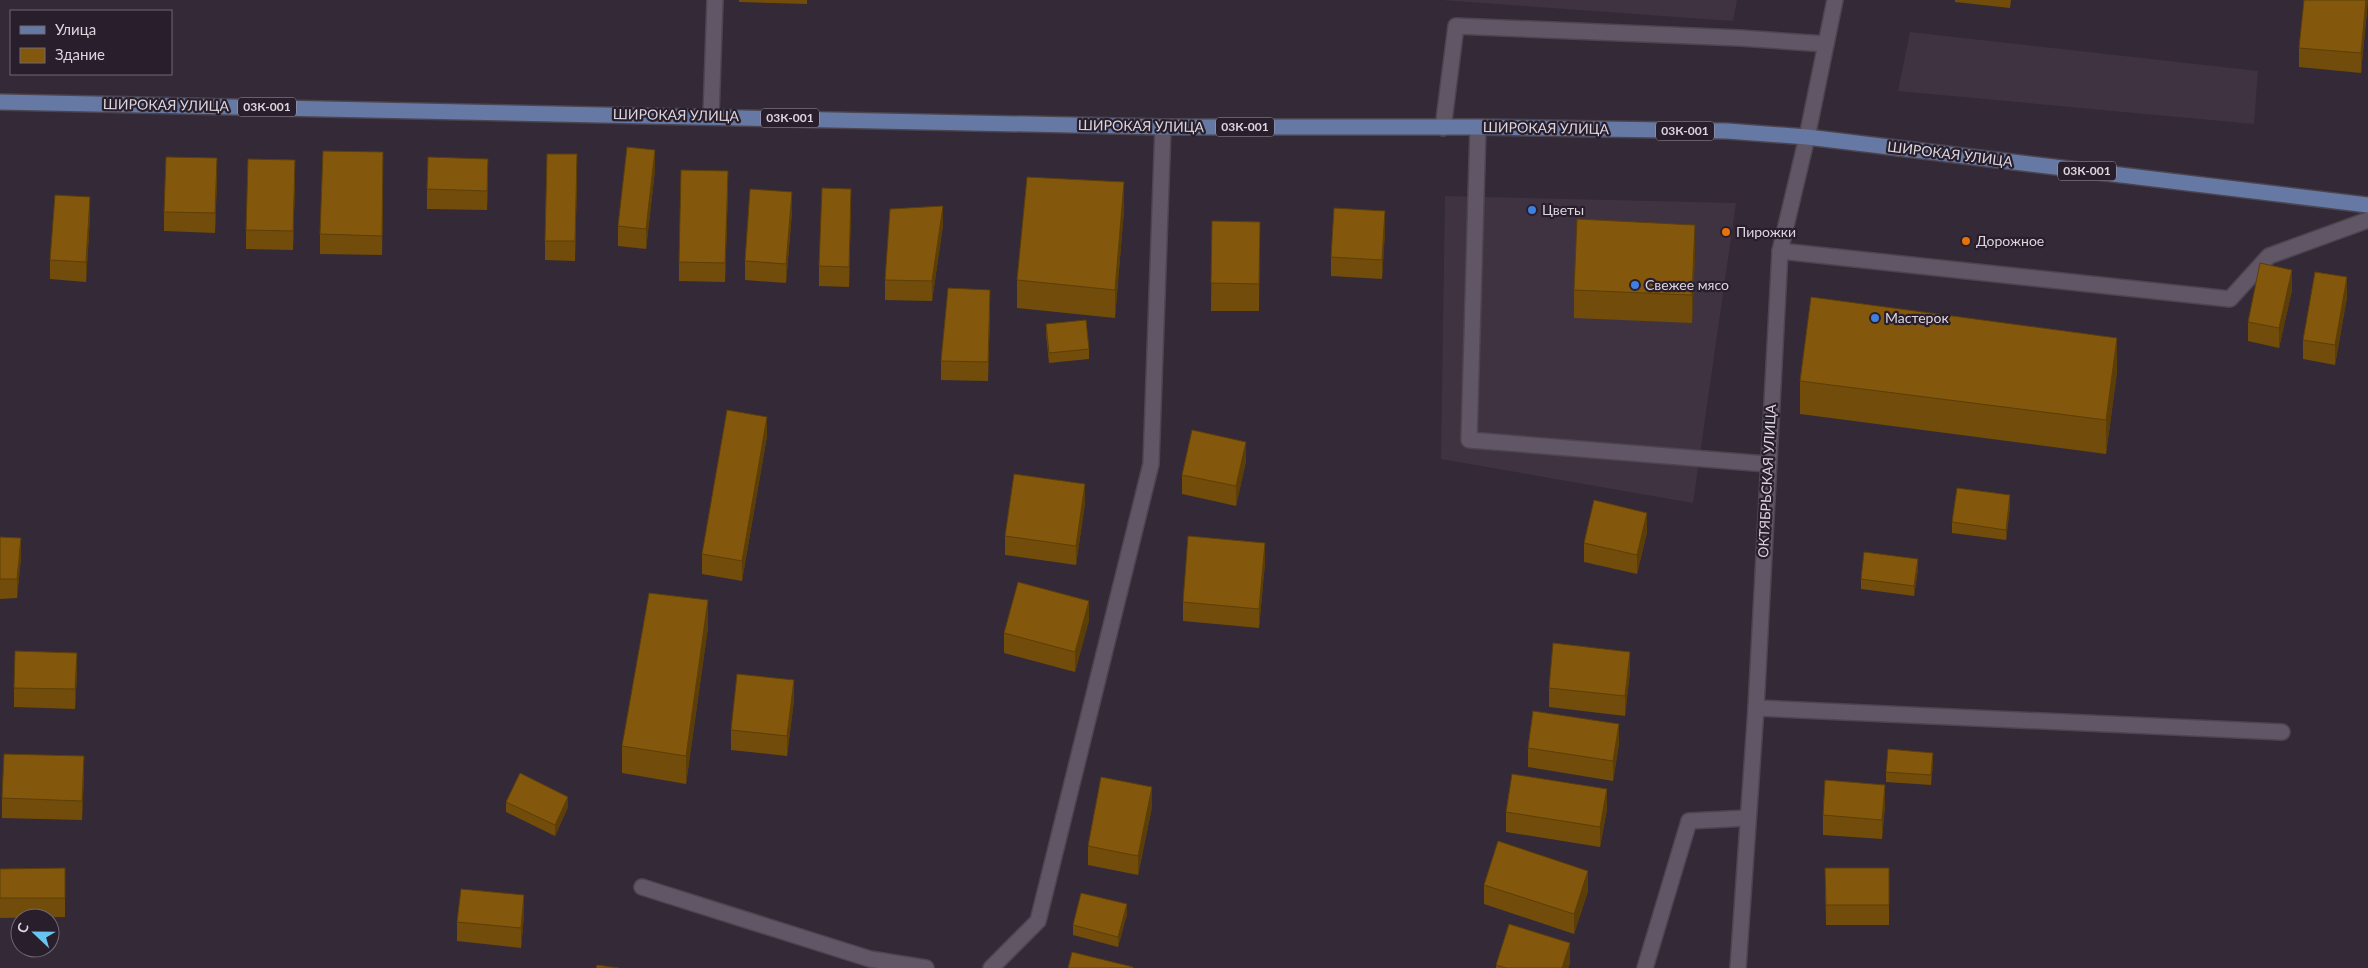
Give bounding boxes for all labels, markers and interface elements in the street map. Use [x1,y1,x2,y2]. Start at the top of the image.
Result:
legend [10,10,172,75]
text: Улица [55,20,96,38]
text: Здание [55,45,105,63]
street label: ШИРОКАЯ УЛИЦА [103,95,230,114]
road number: 03К-001 [238,98,296,116]
street label: ШИРОКАЯ УЛИЦА [613,105,740,124]
road number: 03К-001 [761,109,819,128]
street label: ШИРОКАЯ УЛИЦА [1078,116,1205,135]
road number: 03К-001 [1216,118,1274,136]
street label: ШИРОКАЯ УЛИЦА [1483,118,1610,137]
road number: 03К-001 [1656,122,1714,140]
street label: ШИРОКАЯ УЛИЦА [1886,137,2014,170]
road number: 03К-001 [2058,162,2116,180]
place label: Цветы [1542,201,1584,218]
marker: Цветы [1526,204,1538,216]
place label: Пирожки [1736,223,1796,240]
marker: Пирожки [1720,226,1732,238]
place label: Дорожное [1976,232,2044,249]
marker: Дорожное [1960,235,1972,247]
place label: Свежее мясо [1645,276,1729,293]
marker: Свежее мясо [1629,279,1641,291]
place label: Мастерок [1885,309,1949,326]
marker: Мастерок [1869,312,1881,324]
street label: ОКТЯБРЬСКАЯ УЛИЦА [1754,403,1779,558]
north arrow [10,908,60,958]
text: С [13,920,32,935]

